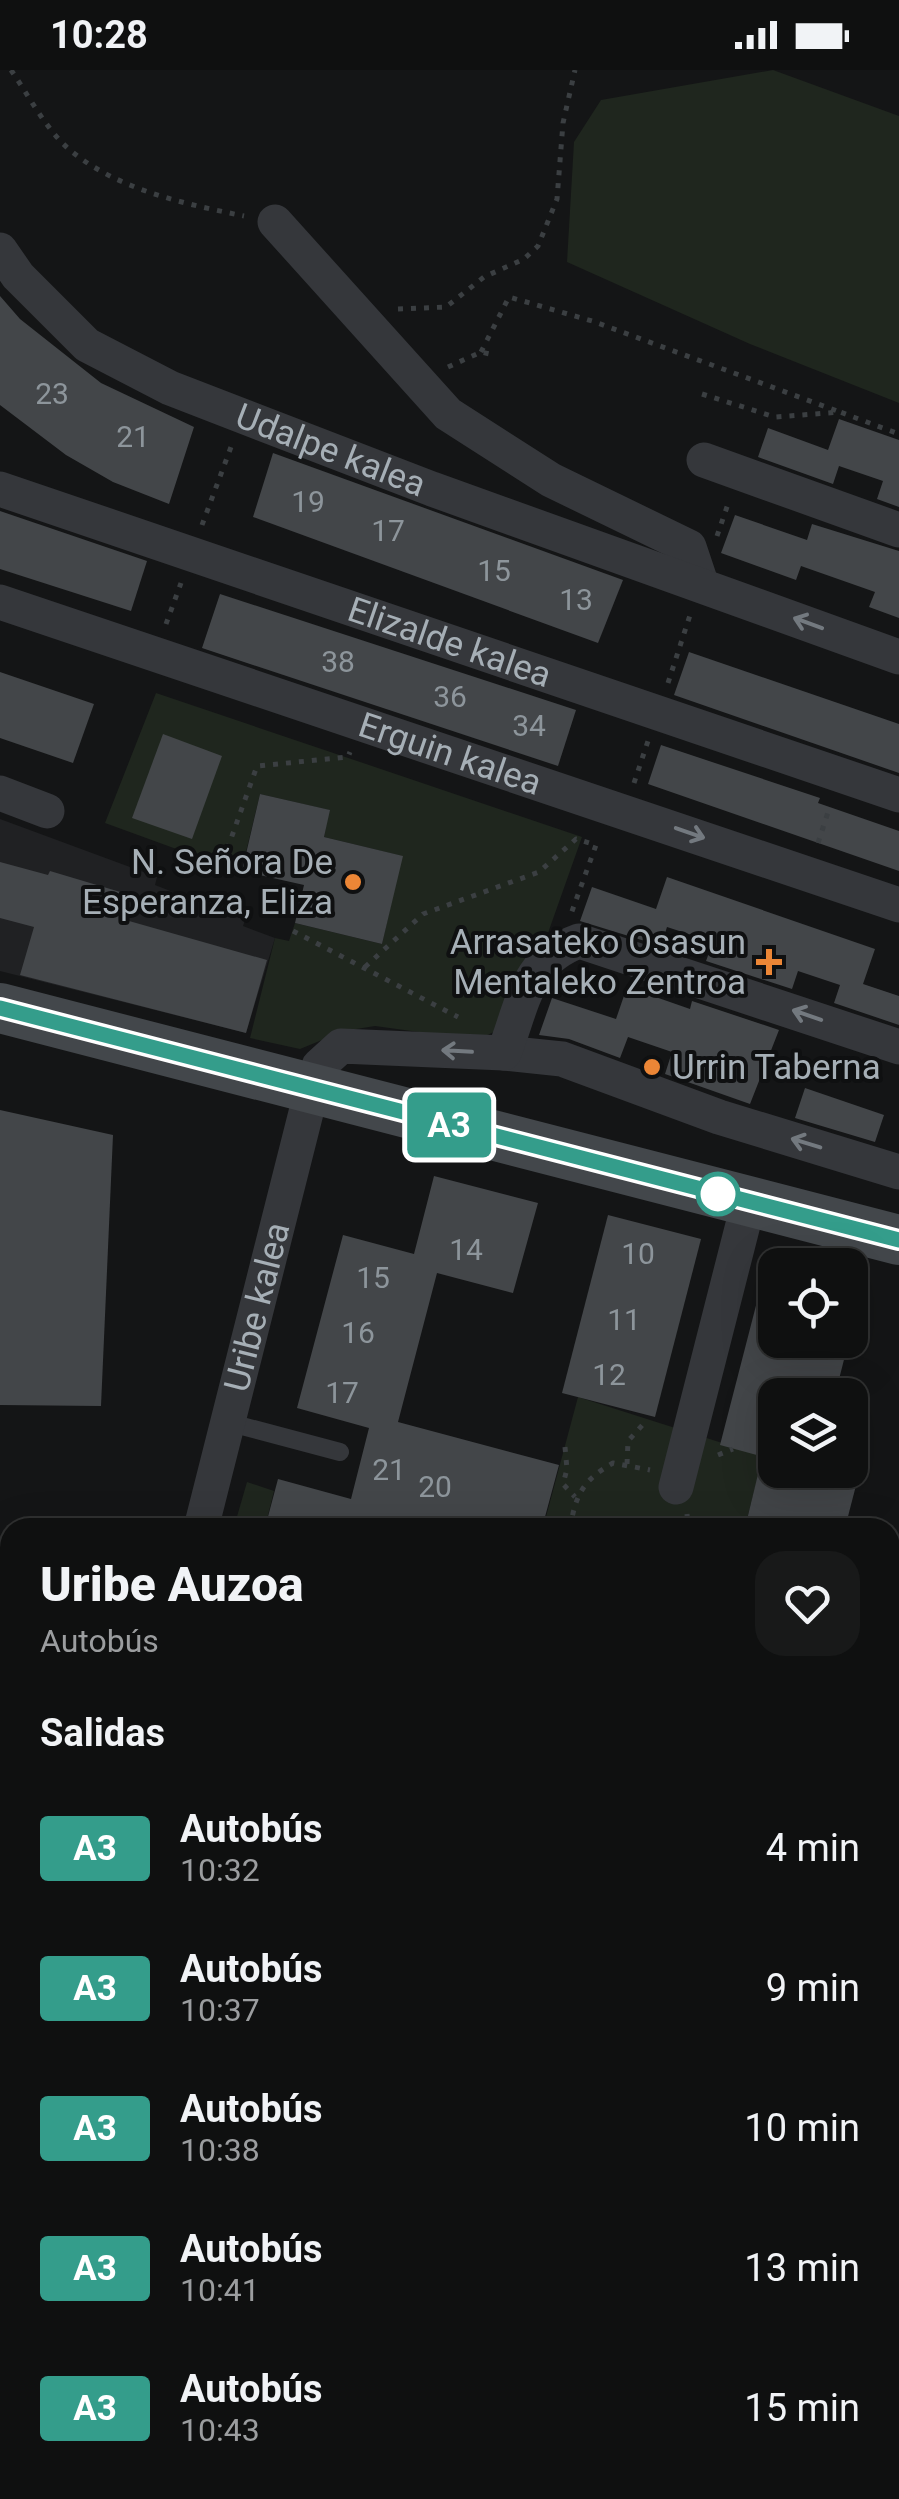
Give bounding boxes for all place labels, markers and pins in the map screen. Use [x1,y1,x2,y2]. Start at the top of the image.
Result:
place label: N. Señora De Esperanza, Eliza [82,842,333,923]
marker: N. Señora De Esperanza, Eliza [342,871,364,893]
place label: Arrasateko Osasun Mentaleko Zentroa [450,922,746,1003]
marker: Arrasateko Osasun Mentaleko Zentroa [756,949,782,975]
place label: Urrin Taberna [672,1047,881,1088]
marker: Urrin Taberna [641,1056,663,1078]
unlabelled marker [697,1173,739,1215]

